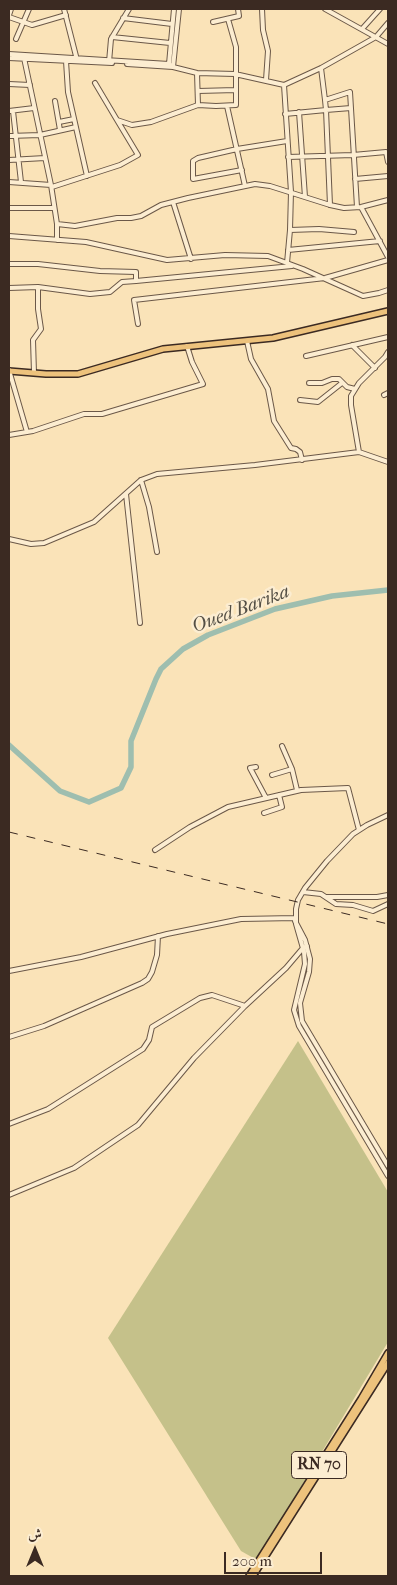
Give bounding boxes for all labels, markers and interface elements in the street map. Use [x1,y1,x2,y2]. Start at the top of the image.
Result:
water label: Oued Barika [189,581,293,639]
road number: RN 70 [292,1452,346,1478]
north arrow [10,1525,60,1575]
text: ش [28,1526,42,1543]
scale bar [227,1542,324,1574]
text: 200 m [232,1552,272,1570]

